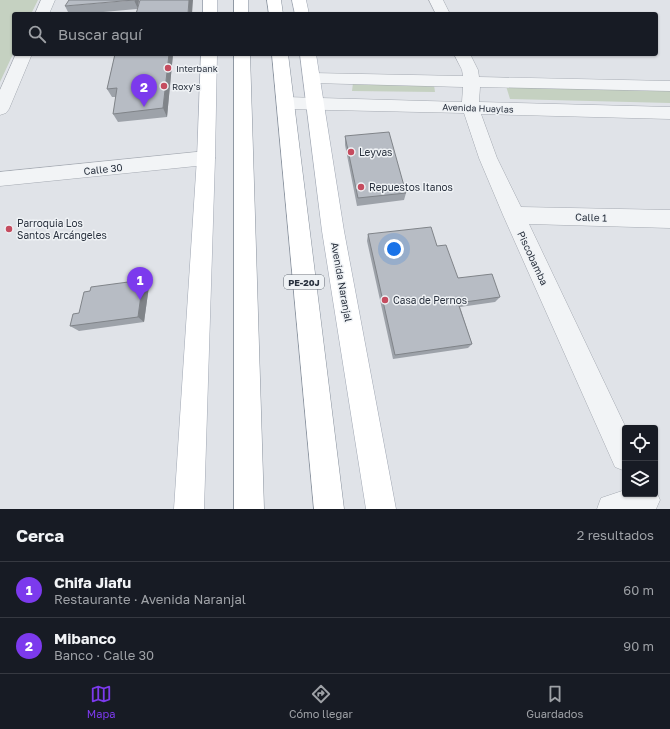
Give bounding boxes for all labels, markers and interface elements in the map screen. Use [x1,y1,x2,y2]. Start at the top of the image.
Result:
search box [12,12,658,56]
icon: search [26,23,48,45]
text: Buscar aquí [58,25,142,43]
marker: Interbank [163,63,173,73]
place label: Interbank [176,63,218,74]
pin: 2 [131,74,157,107]
marker: Roxy's [159,81,169,91]
place label: Roxy's [172,81,201,92]
street label: Avenida Huaylas [442,101,514,115]
place label: Leyvas [359,146,392,158]
marker: Leyvas [346,147,356,157]
street label: Calle 30 [83,161,123,177]
place label: Repuestos Itanos [369,181,453,193]
marker: Repuestos Itanos [356,182,366,192]
street label: Calle 1 [575,210,607,224]
place label: Parroquia Los Santos Arcángeles [17,217,107,241]
marker: Parroquia Los Santos Arcángeles [4,224,14,234]
street label: Piscobamba [515,229,551,287]
your location [384,239,404,259]
street label: Avenida Naranjal [329,241,355,323]
pin: 1 [127,267,153,300]
road number: PE-20J [284,275,324,289]
place label: Casa de Pernos [393,294,467,306]
marker: Casa de Pernos [380,295,390,305]
map controls [622,425,658,497]
button: locate [622,425,658,461]
button: layers [622,461,658,497]
text: Cerca [16,525,64,546]
text: 2 resultados [577,527,654,543]
text: Chifa Jiafu [54,573,131,591]
text: 1 [26,582,32,598]
text: 60 m [623,582,654,598]
text: Restaurante · Avenida Naranjal [54,591,246,607]
text: Mibanco [54,629,116,647]
text: 2 [25,638,33,654]
text: 90 m [623,638,654,654]
text: Banco · Calle 30 [54,647,154,663]
tab: Mapa [87,683,115,720]
tab: Cómo llegar [289,683,353,720]
tab: Guardados [526,683,583,720]

